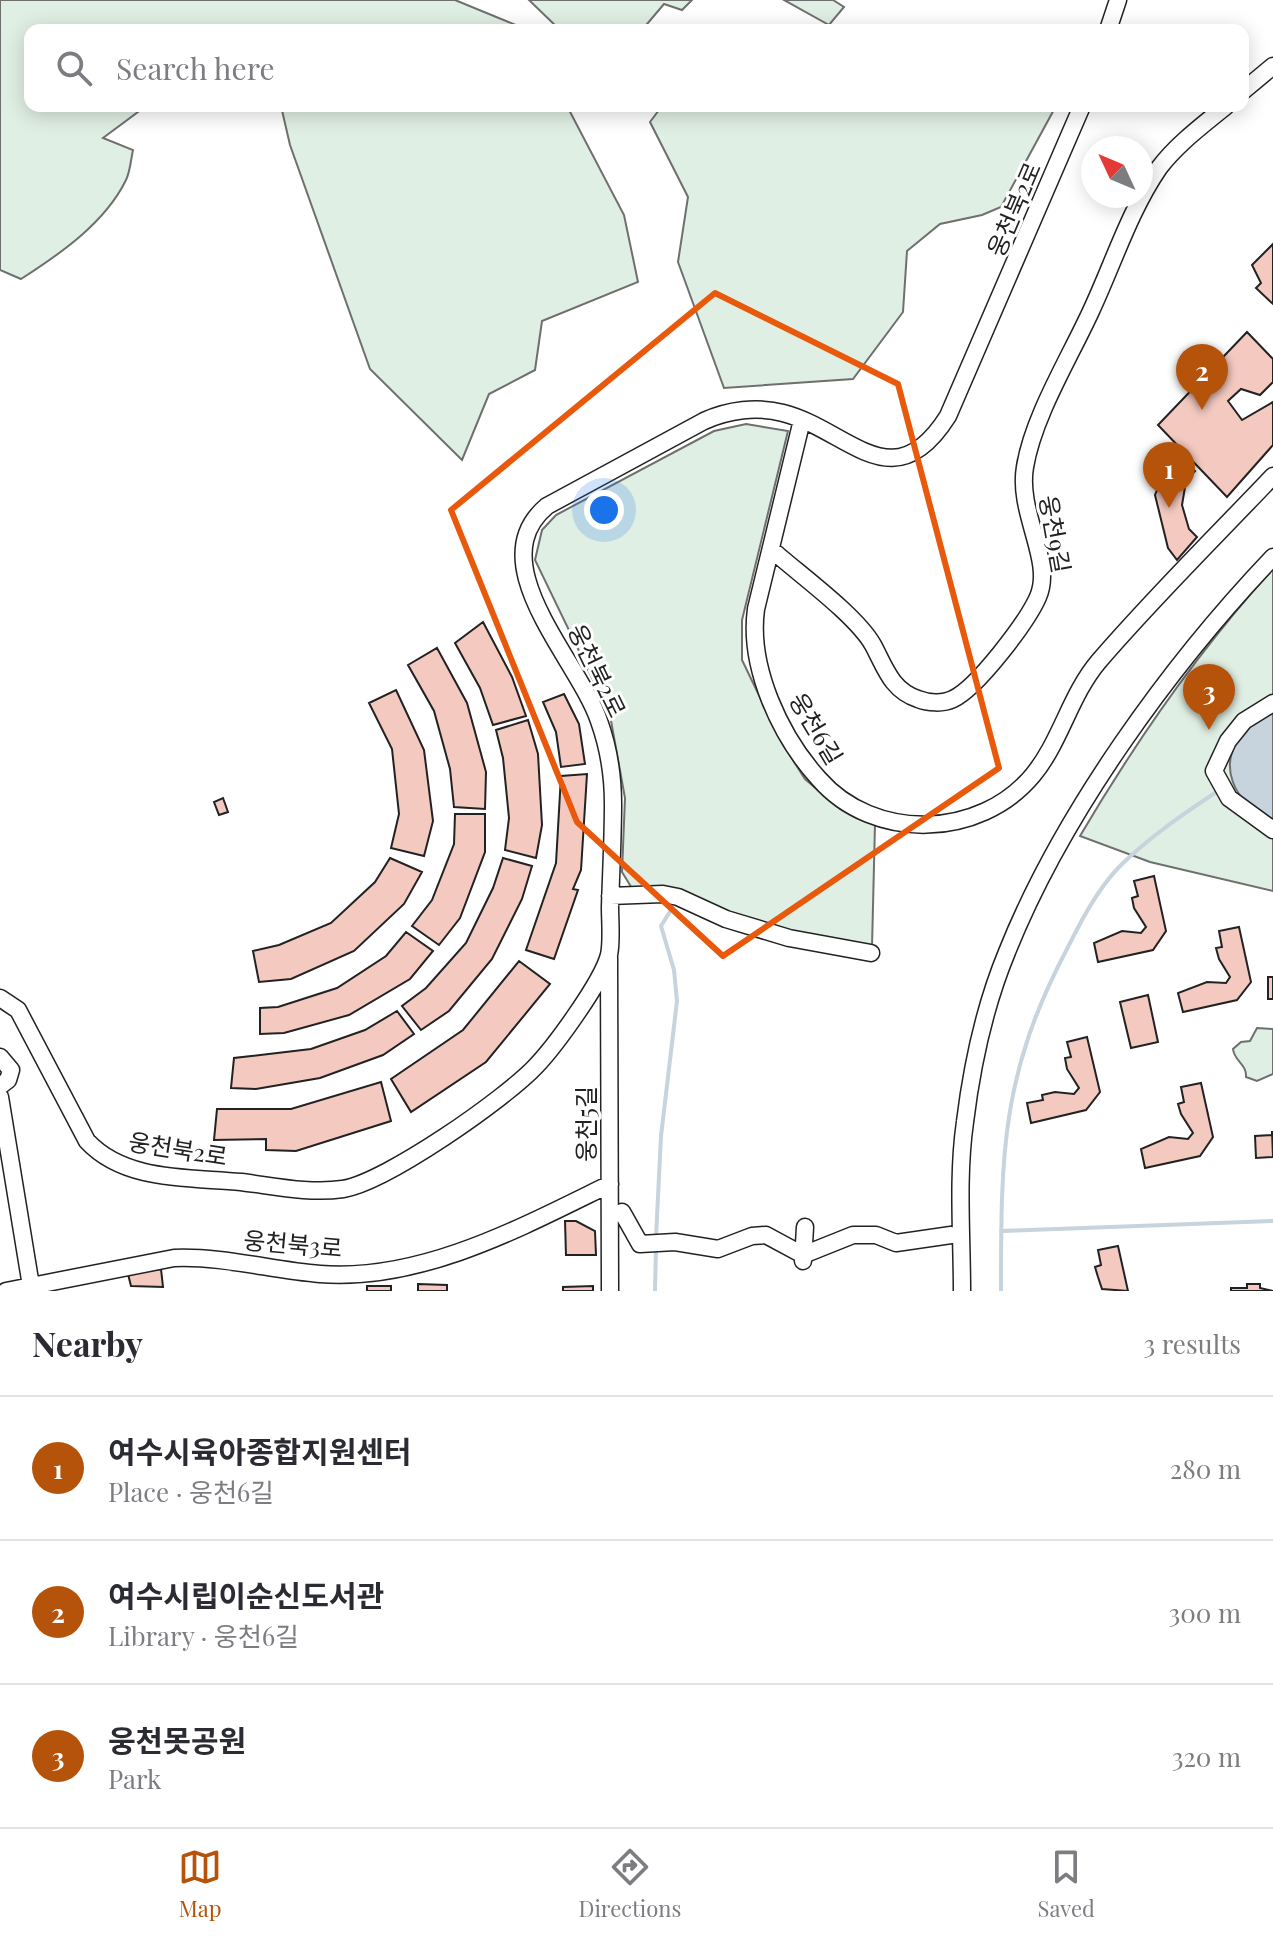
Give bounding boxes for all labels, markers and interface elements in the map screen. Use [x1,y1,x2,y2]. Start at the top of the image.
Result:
search box [24,24,1249,112]
icon: search [52,46,96,90]
text: Search here [116,48,275,88]
north arrow [1081,136,1153,208]
street label: 웅천북2로 [979,157,1047,261]
pin: 2 [1176,344,1228,410]
pin: 1 [1143,442,1195,508]
your location [584,490,624,530]
street label: 웅천9길 [1033,493,1079,575]
street label: 웅천북2로 [562,618,634,722]
pin: 3 [1183,664,1235,730]
street label: 웅천6길 [783,686,851,770]
street label: 웅천5길 [569,1086,601,1162]
street label: 웅천북2로 [126,1124,230,1172]
street label: 웅천북3로 [242,1223,344,1263]
text: Nearby [32,1320,143,1366]
text: 3 results [1144,1326,1241,1361]
text: 여수시육아종합지원센터 [108,1431,412,1471]
text: 1 [53,1451,63,1486]
text: 280 m [1170,1451,1241,1486]
text: Place · 웅천6길 [108,1474,274,1509]
text: 여수시립이순신도서관 [108,1575,384,1615]
text: 2 [51,1595,65,1630]
text: 300 m [1169,1595,1241,1630]
text: Library · 웅천6길 [108,1618,299,1653]
text: 웅천못공원 [108,1720,246,1760]
text: 3 [52,1739,64,1774]
text: 320 m [1172,1739,1241,1774]
text: Park [108,1761,161,1796]
tab: Map [178,1845,222,1923]
tab: Directions [578,1845,681,1923]
tab: Saved [1038,1845,1095,1923]

